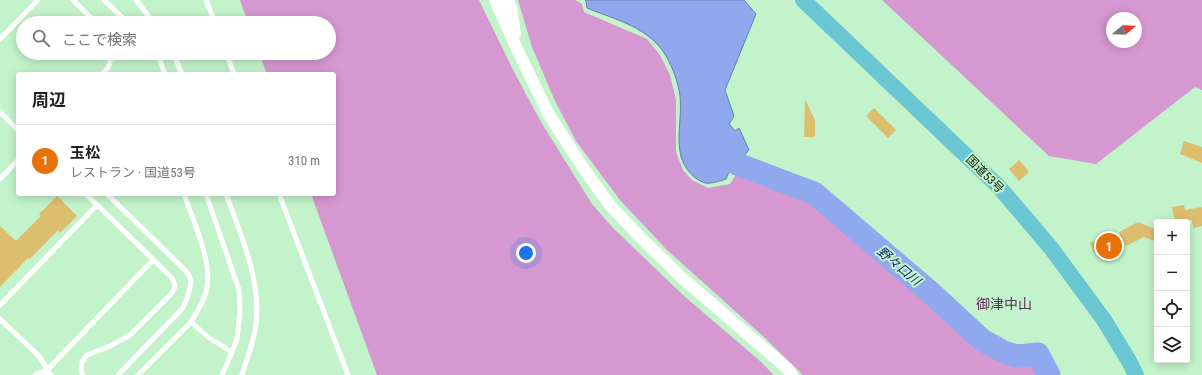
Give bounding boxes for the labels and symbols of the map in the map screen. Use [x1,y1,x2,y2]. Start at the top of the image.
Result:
north arrow [1106,12,1142,48]
street label: 国道53号 [963,152,1007,196]
pin: 1 [1096,231,1122,261]
your location [516,243,536,263]
water label: 野々口川 [874,244,925,290]
district label: 御津中山 [976,296,1032,312]

